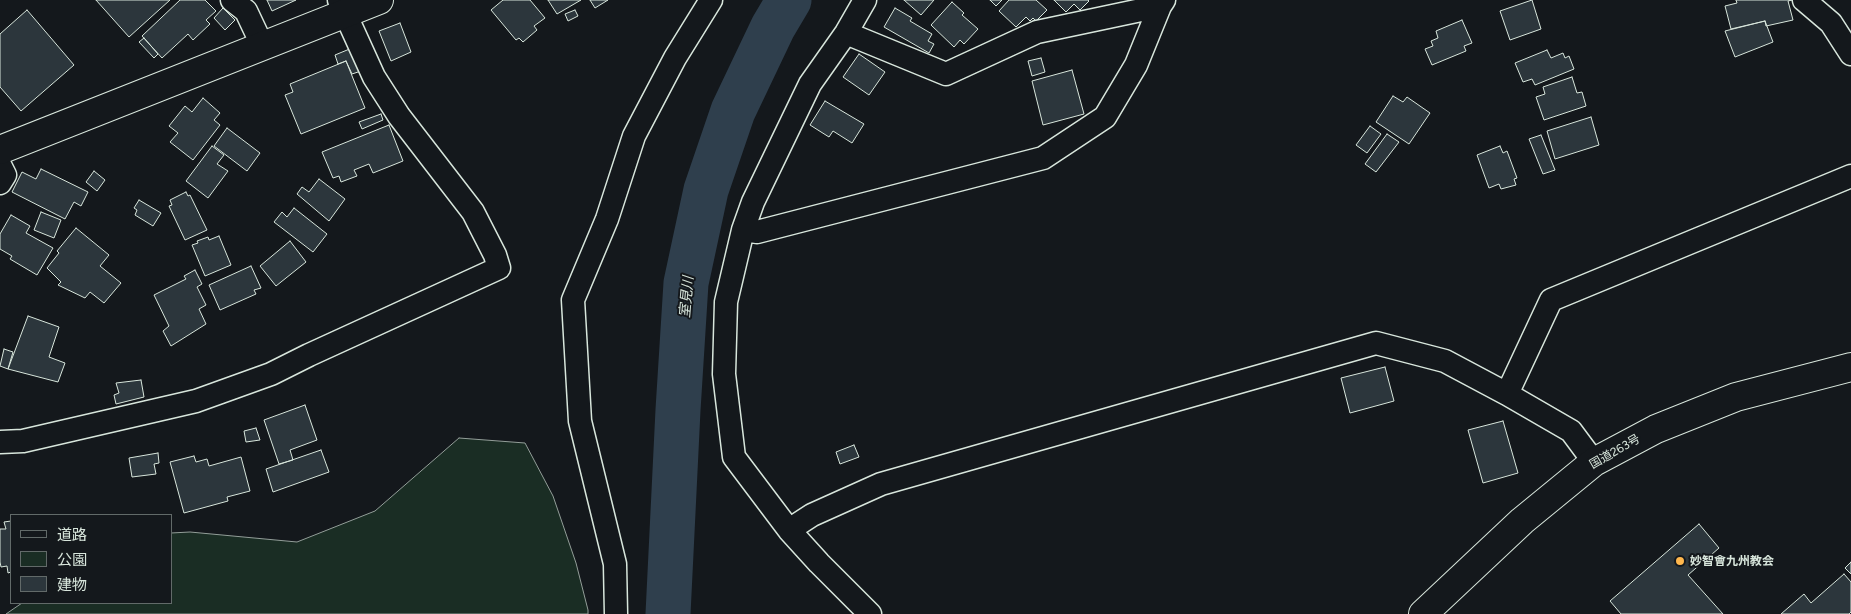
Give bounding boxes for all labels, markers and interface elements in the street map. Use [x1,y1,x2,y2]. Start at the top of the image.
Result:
water label: 室見川 [677,275,697,319]
street label: 国道263号 [1587,432,1643,472]
legend [10,514,172,604]
text: 道路 [57,526,87,544]
text: 公園 [57,551,87,569]
place label: 妙智會九州教会 [1690,554,1774,568]
marker: 妙智會九州教会 [1674,555,1686,567]
text: 建物 [57,576,87,594]

